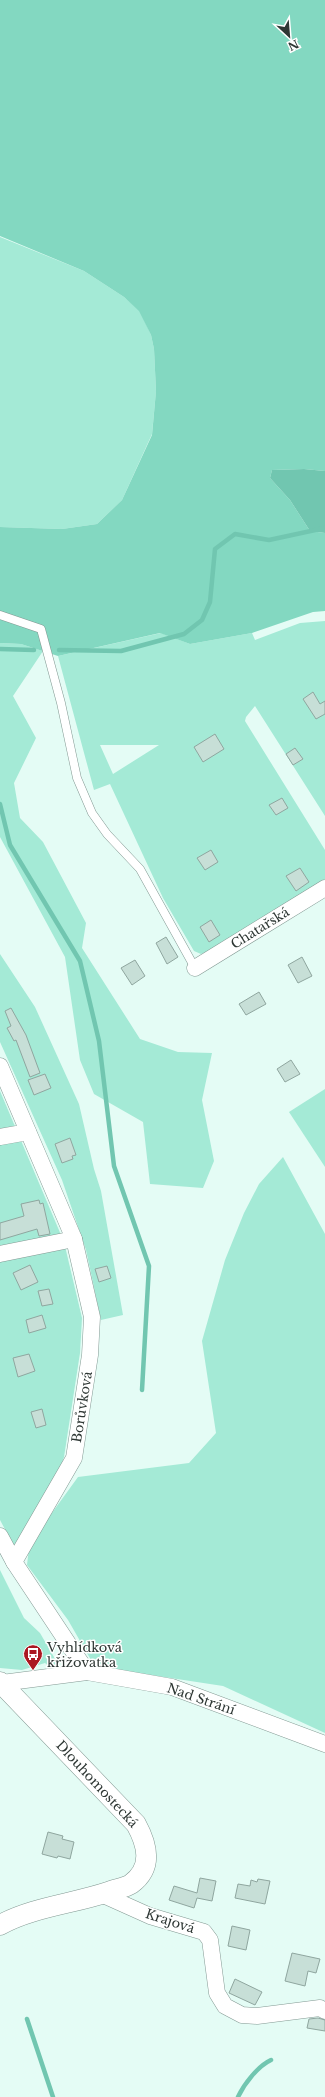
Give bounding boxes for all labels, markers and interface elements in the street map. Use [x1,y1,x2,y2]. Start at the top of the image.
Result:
north arrow [269,16,309,56]
text: N [285,36,301,54]
street label: Chatařská [228,903,293,953]
street label: Borůvková [68,1369,96,1444]
place label: Vyhlídková křižovatka [46,1639,123,1671]
bus stop icon: Vyhlídková křižovatka [22,1643,44,1671]
street label: Nad Strání [165,1679,238,1719]
street label: Dlouhomostecká [52,1737,142,1832]
street label: Krajová [143,1905,198,1937]

